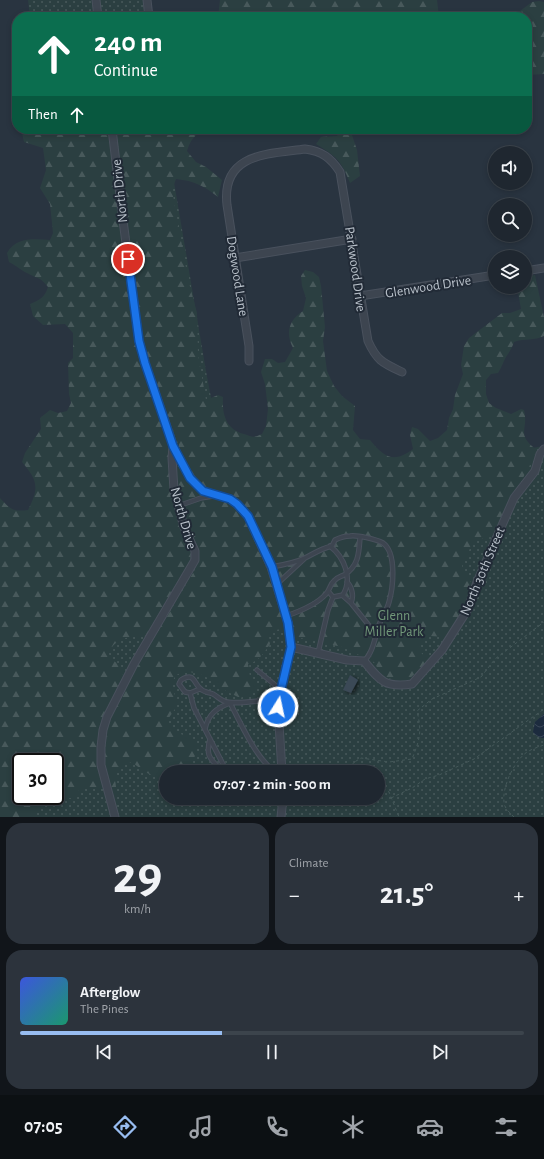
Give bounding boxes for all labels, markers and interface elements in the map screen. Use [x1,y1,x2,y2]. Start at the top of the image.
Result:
icon: ahead [28,28,80,80]
text: 240 m [94,29,163,57]
text: Continue [94,62,158,80]
icon: ahead [66,104,88,126]
text: Then [28,107,58,122]
map controls [488,146,532,294]
button: sound [488,146,532,190]
street label: North Drive [110,158,130,223]
button: search [488,198,532,242]
street label: Parkwood Drive [342,226,368,313]
street label: Dogwood Lane [224,235,250,317]
pin [111,242,145,276]
icon: arrive [117,248,139,270]
button: layers [488,250,532,294]
street label: Glenwood Drive [384,273,472,301]
street label: North Drive [168,486,199,551]
street label: North 30th Street [458,525,508,618]
park label: Glenn Miller Park [365,609,424,639]
position arrow [257,686,299,728]
speed limit sign: 30 [12,753,64,805]
text: 07:07 · 2 min · 500 m [213,777,331,792]
text: 29 [113,850,162,902]
text: Climate [289,857,328,870]
text: 21.5° [380,879,433,909]
text: − [289,884,300,906]
text: + [513,884,524,906]
text: km/h [124,903,151,916]
text: Afterglow [80,985,140,1000]
text: The Pines [80,1003,129,1016]
icon: previous [93,1041,115,1063]
icon: pause [261,1041,283,1063]
icon: next [429,1041,451,1063]
icon: directions [111,1113,139,1141]
icon: music [187,1113,215,1141]
icon: phone [263,1113,291,1141]
icon: climate [339,1113,367,1141]
icon: car [416,1113,444,1141]
icon: filters [492,1113,520,1141]
text: 07:05 [24,1118,63,1136]

